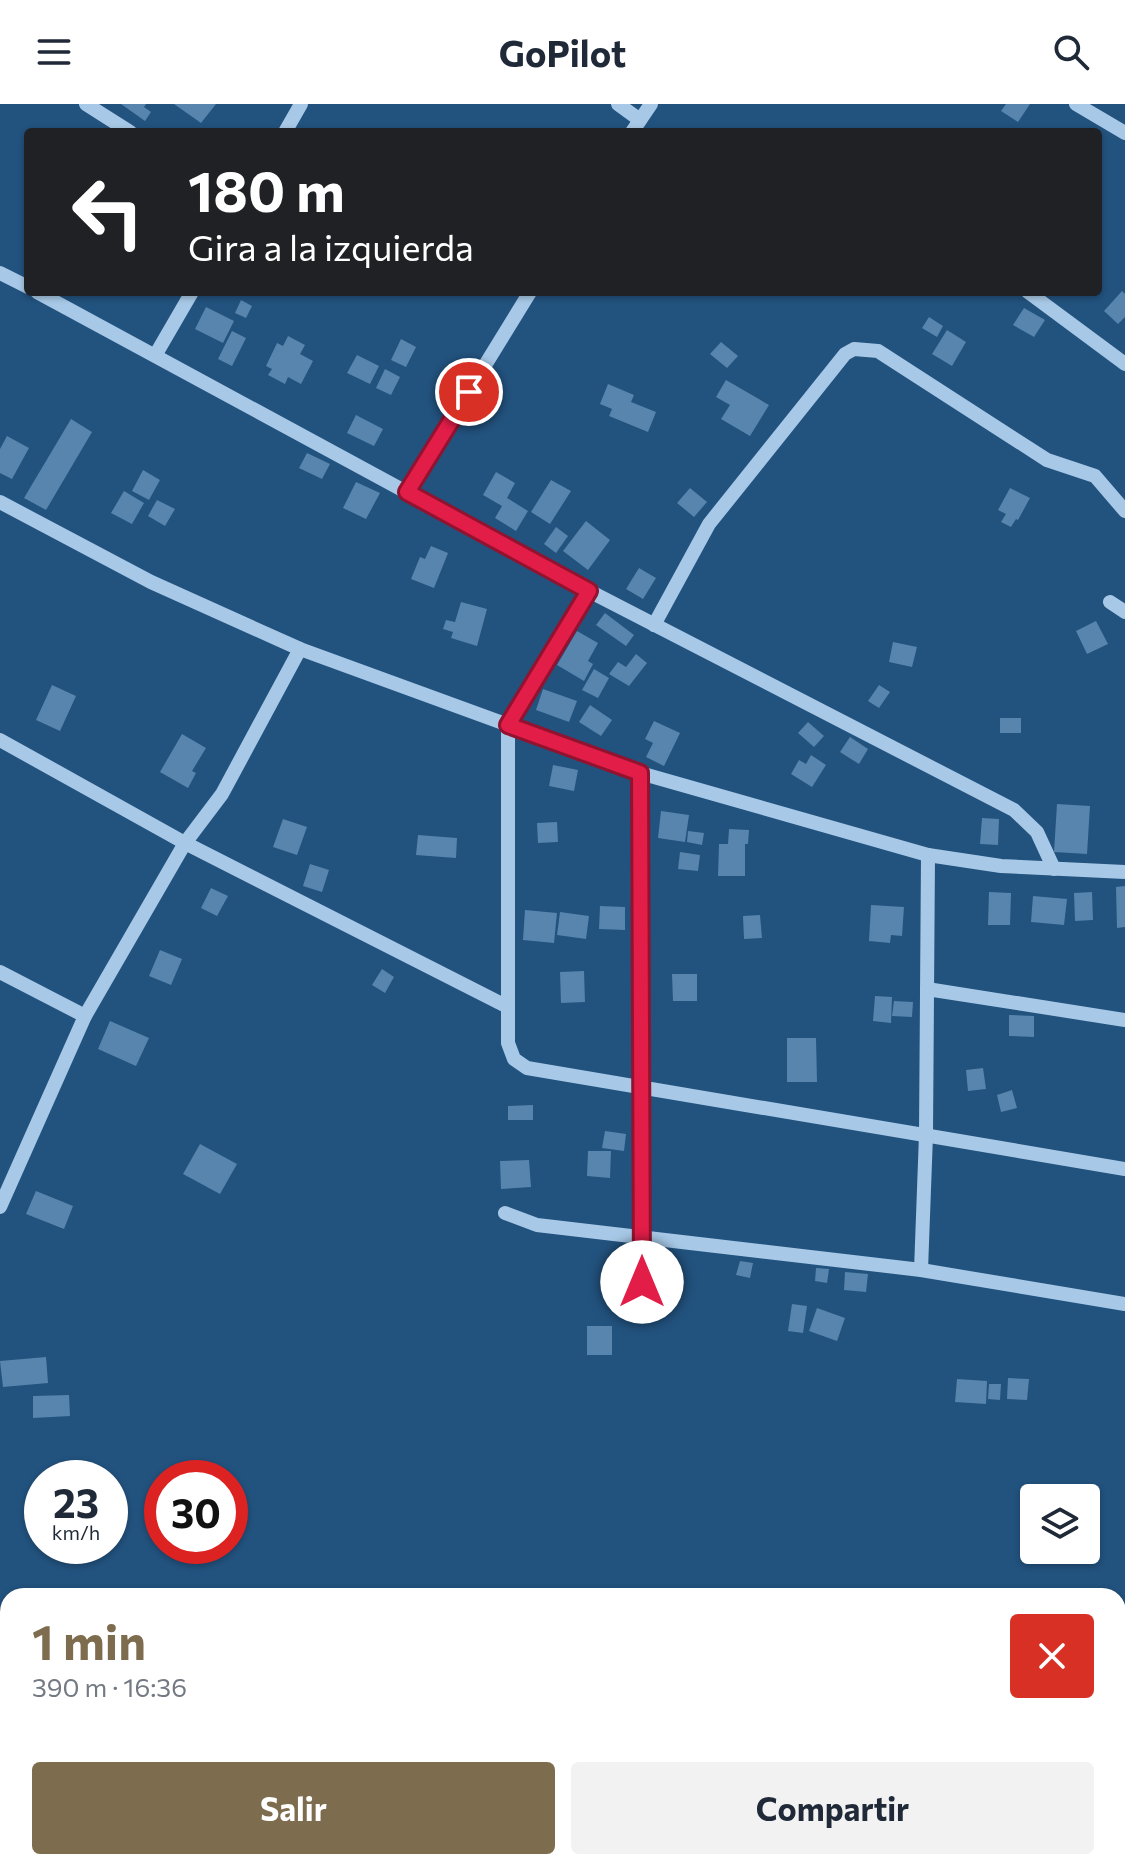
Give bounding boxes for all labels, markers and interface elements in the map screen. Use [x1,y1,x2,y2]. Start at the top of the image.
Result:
icon: menu [32,30,76,74]
text: GoPilot [499,30,626,74]
icon: search [1049,30,1093,74]
text: 180 m [188,155,345,224]
icon: left [56,160,160,264]
text: Gira a la izquierda [188,224,474,268]
pin [435,358,503,426]
icon: arrive [447,370,491,414]
position arrow [600,1240,684,1324]
speed limit sign: 30 [144,1460,248,1564]
text: 23 [53,1477,99,1526]
map controls [1020,1484,1100,1564]
button: layers [1020,1484,1100,1564]
text: km/h [52,1520,100,1544]
text: 1 min [32,1611,146,1670]
button: close [1010,1614,1094,1698]
text: 390 m · 16:36 [32,1671,187,1702]
button: Salir [32,1762,555,1854]
button: Compartir [571,1762,1094,1854]

